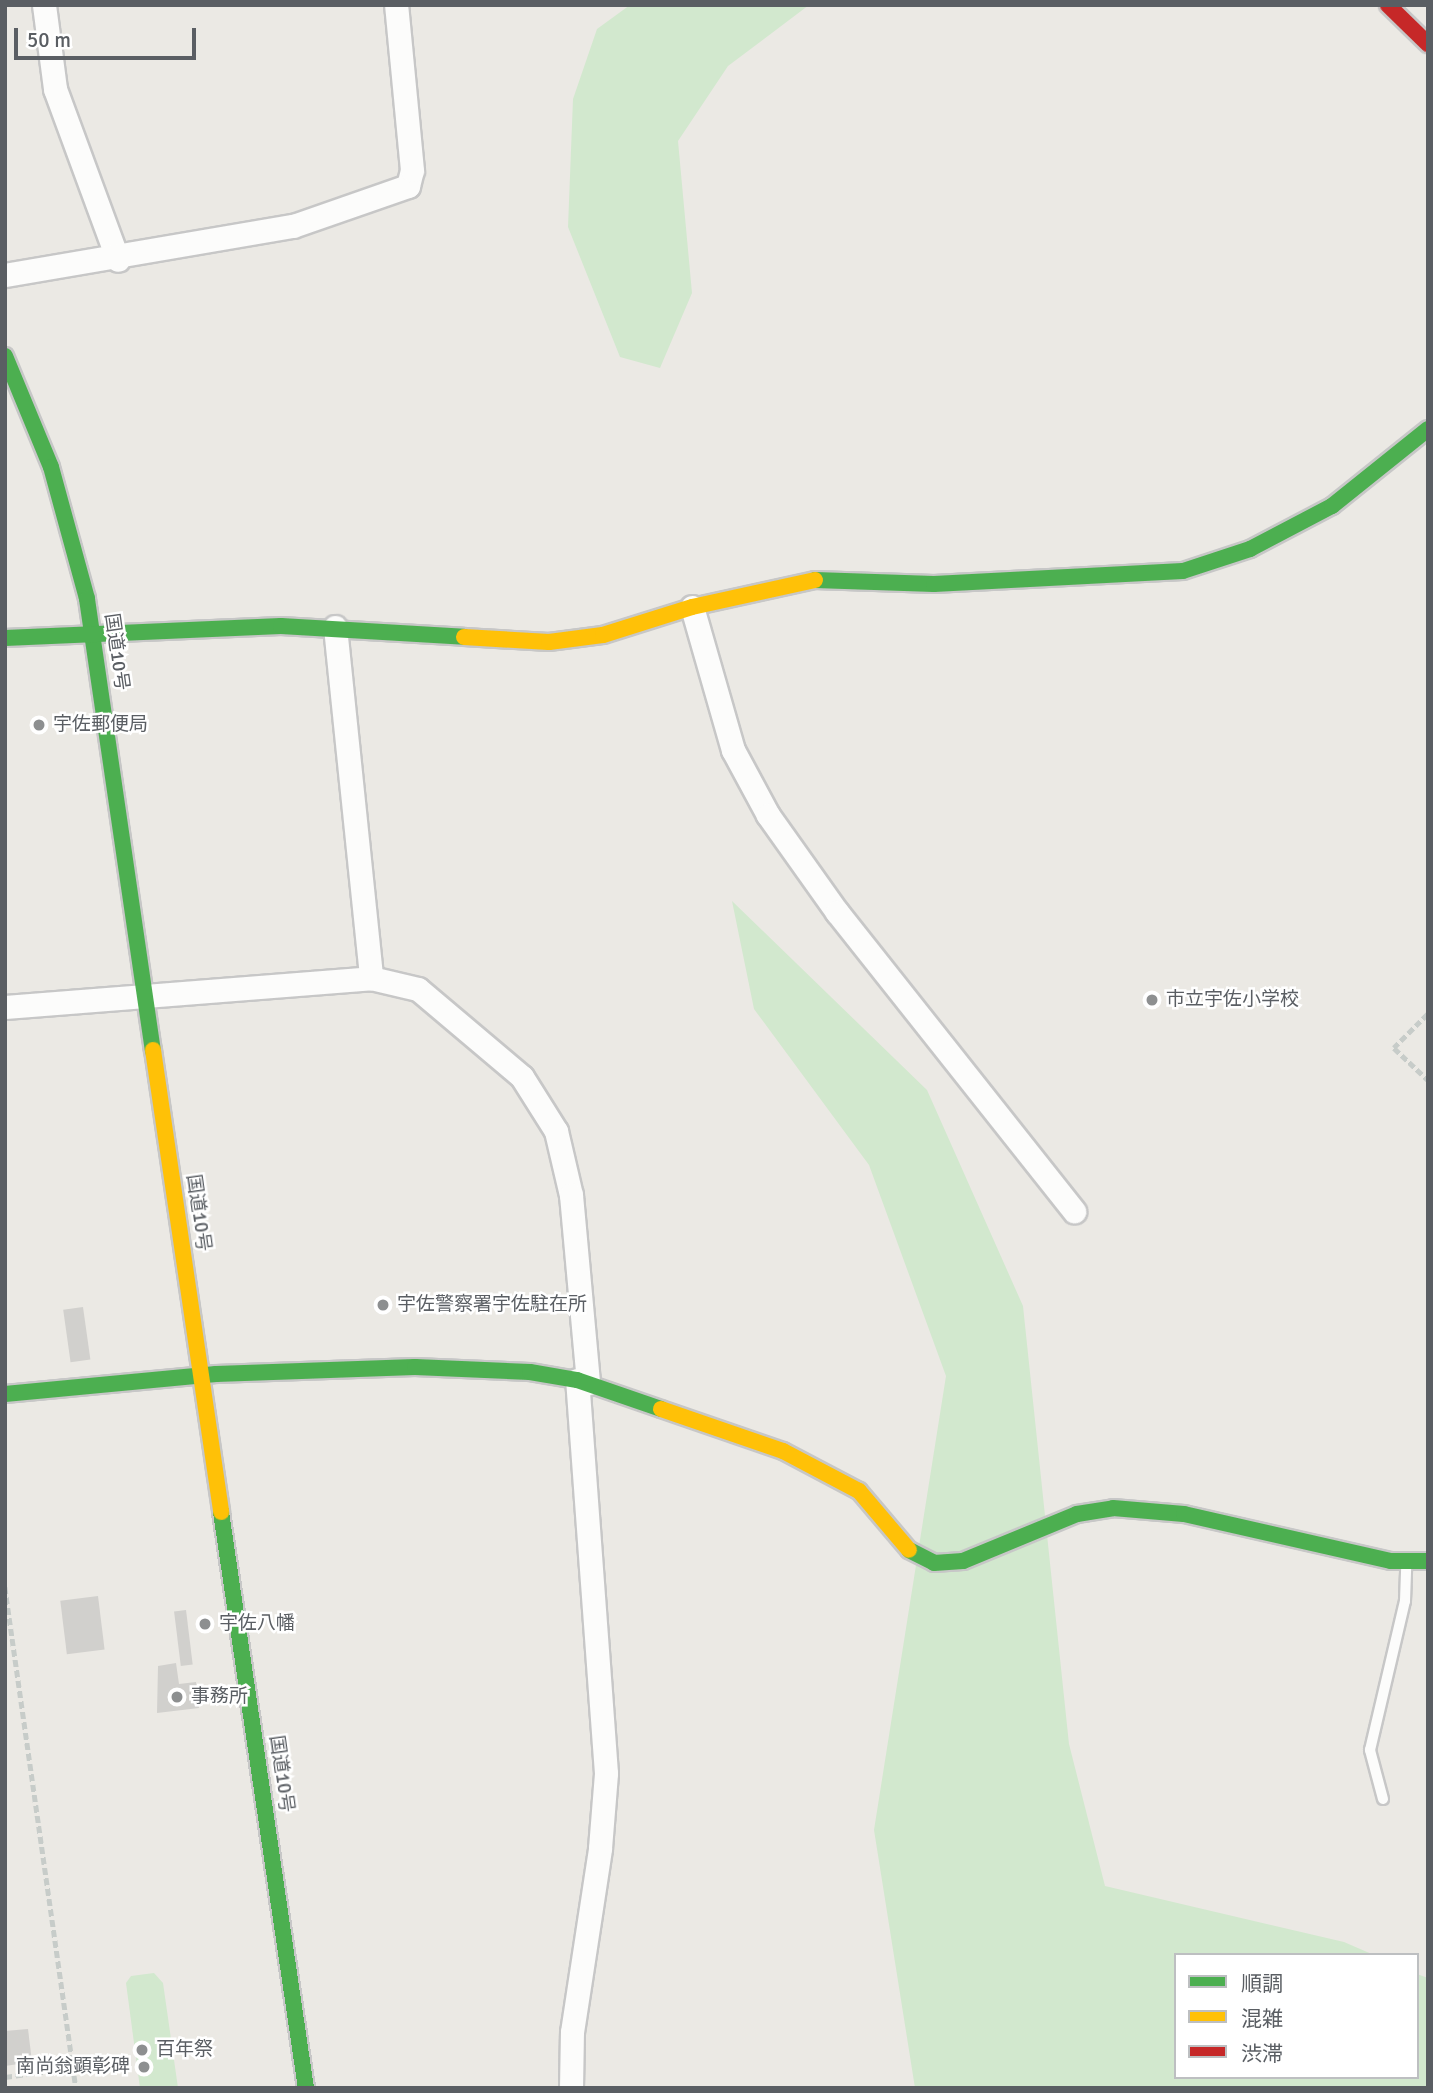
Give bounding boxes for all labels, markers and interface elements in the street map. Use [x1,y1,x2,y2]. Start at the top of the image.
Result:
scale bar [18,14,200,58]
text: 50 m [27,27,71,53]
street label: 国道10号 [99,612,133,692]
place label: 宇佐郵便局 [53,714,148,736]
marker: 宇佐郵便局 [31,717,47,733]
place label: 市立宇佐小学校 [1166,989,1299,1011]
marker: 市立宇佐小学校 [1144,992,1160,1008]
street label: 国道10号 [181,1173,215,1253]
place label: 宇佐警察署宇佐駐在所 [397,1294,587,1316]
marker: 宇佐警察署宇佐駐在所 [375,1297,391,1313]
place label: 宇佐八幡 [219,1613,295,1635]
marker: 宇佐八幡 [197,1616,213,1632]
place label: 事務所 [191,1686,248,1708]
marker: 事務所 [169,1689,185,1705]
street label: 国道10号 [264,1734,298,1814]
legend [1174,1953,1419,2079]
text: 順調 [1241,1971,1283,1997]
text: 混雑 [1241,2006,1283,2032]
place label: 百年祭 [156,2039,213,2061]
text: 渋滞 [1241,2041,1283,2067]
marker: 百年祭 [134,2042,150,2058]
place label: 南尚翁顕彰碑 [16,2056,130,2078]
marker: 南尚翁顕彰碑 [136,2059,152,2075]

